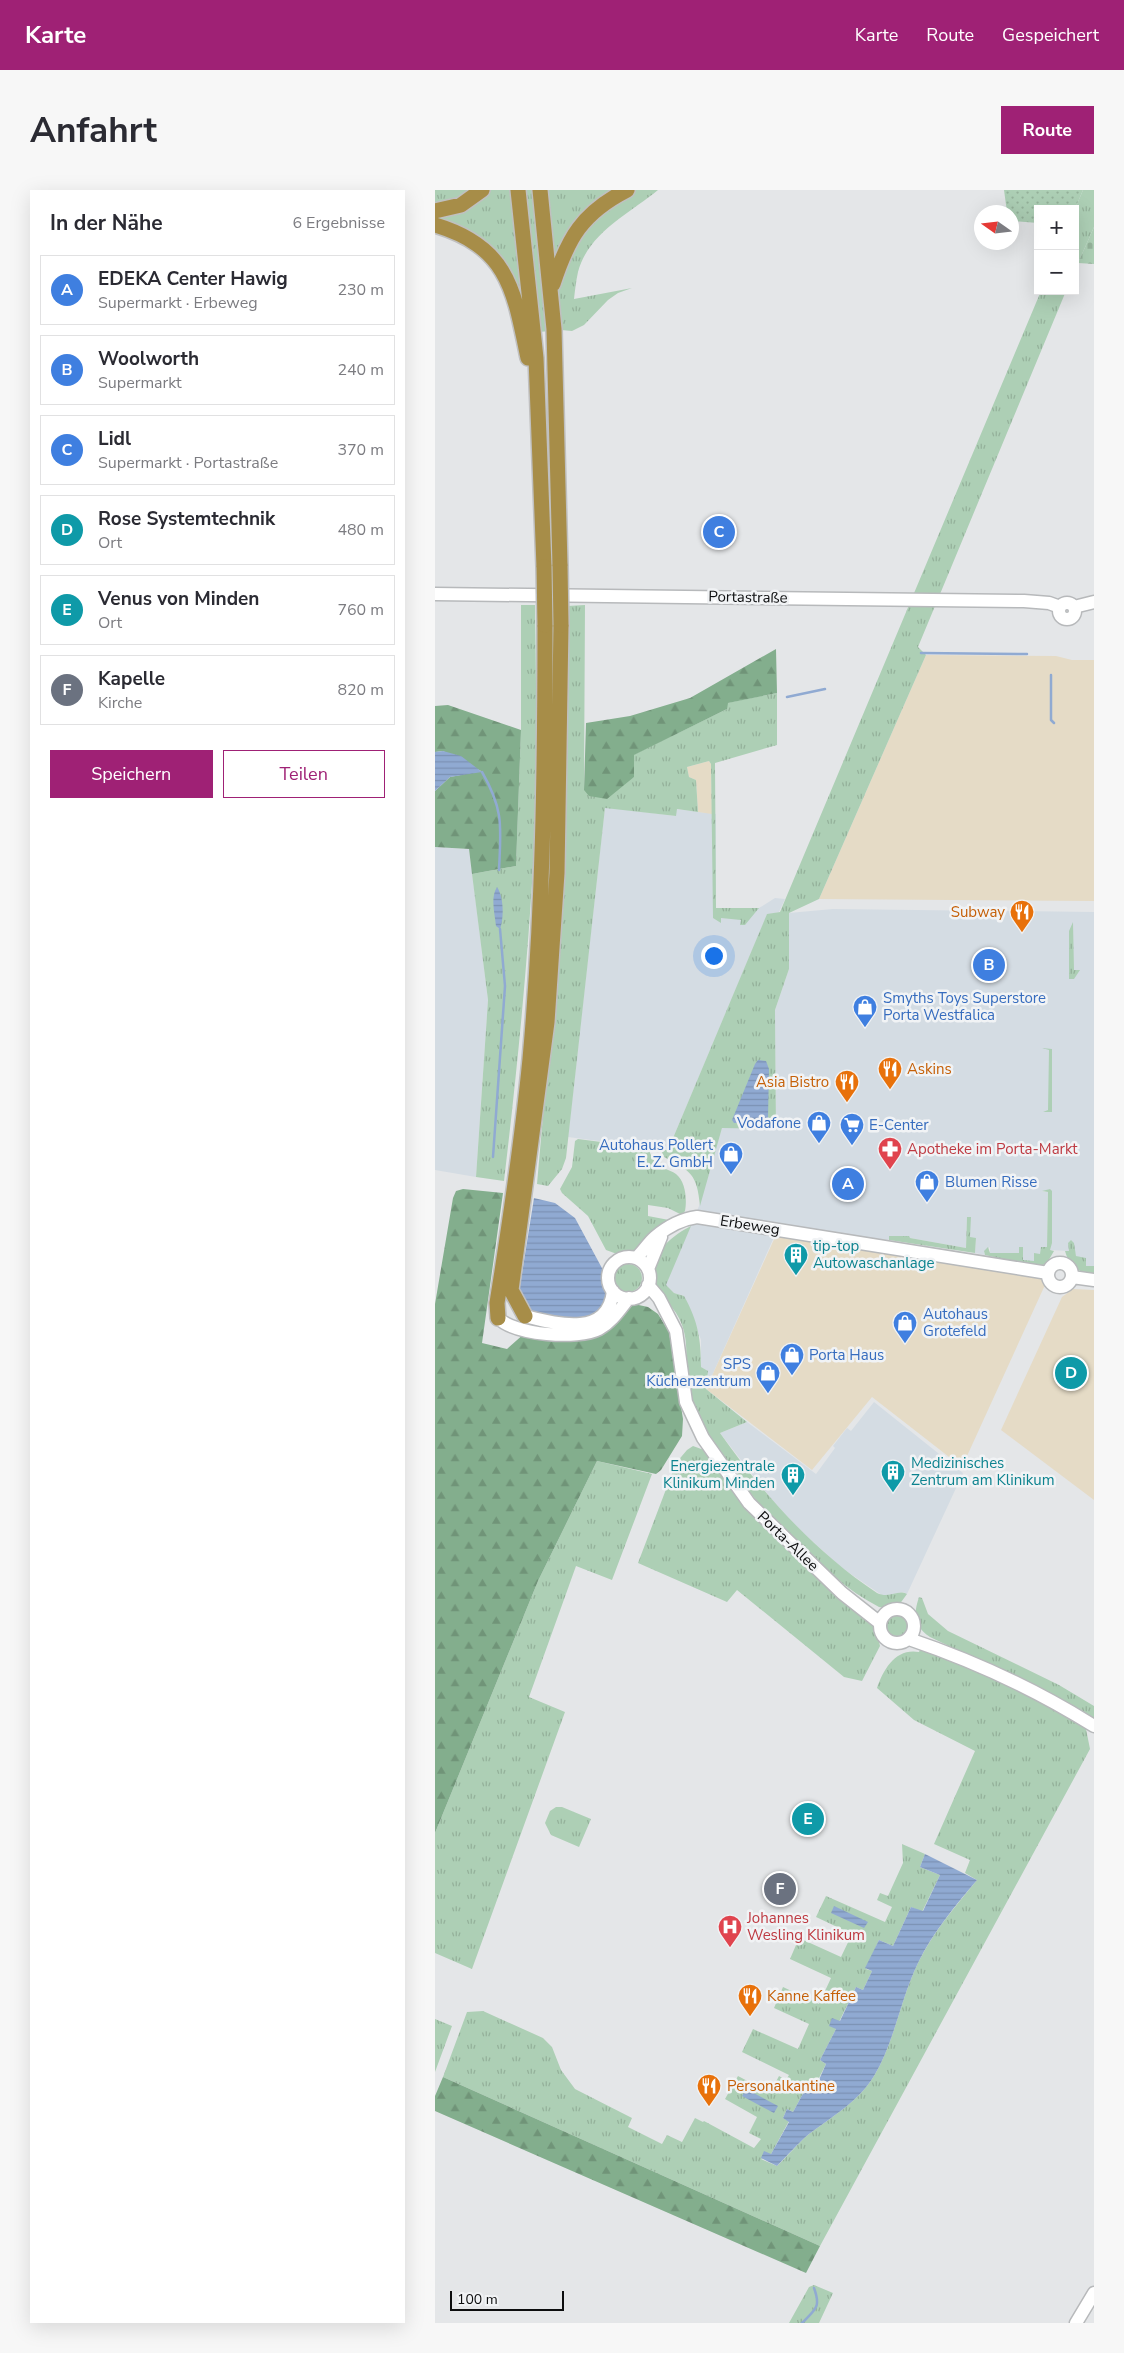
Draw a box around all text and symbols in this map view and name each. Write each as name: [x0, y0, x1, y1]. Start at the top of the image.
text: Karte: [25, 19, 86, 51]
text: Karte: [855, 23, 898, 47]
text: Route: [926, 23, 974, 47]
text: Gespeichert: [1002, 23, 1099, 47]
button: Route: [1001, 106, 1094, 154]
text: Anfahrt: [30, 107, 157, 154]
north arrow: [974, 205, 1019, 250]
map controls: [1034, 205, 1079, 295]
button: +: [1034, 205, 1079, 250]
text: In der Nähe: [50, 209, 163, 237]
text: 6 Ergebnisse: [292, 212, 385, 234]
button: −: [1034, 250, 1079, 295]
text: EDEKA Center Hawig: [98, 266, 288, 292]
text: A: [61, 279, 73, 301]
text: 230 m: [337, 279, 384, 301]
text: Supermarkt · Erbeweg: [98, 292, 258, 314]
text: Woolworth: [98, 346, 199, 372]
text: B: [61, 359, 73, 381]
text: 240 m: [337, 359, 384, 381]
text: Supermarkt: [98, 372, 182, 394]
text: Lidl: [98, 426, 131, 452]
text: C: [62, 439, 72, 461]
text: 370 m: [337, 439, 384, 461]
text: Supermarkt · Portastraße: [98, 452, 278, 474]
text: Rose Systemtechnik: [98, 506, 275, 532]
pin: C: [703, 513, 735, 551]
text: D: [61, 519, 73, 541]
text: 480 m: [337, 519, 384, 541]
text: Ort: [98, 532, 122, 554]
text: Venus von Minden: [98, 586, 259, 612]
street label: Portastraße: [708, 586, 788, 608]
text: E: [62, 599, 72, 621]
text: 760 m: [337, 599, 384, 621]
text: Ort: [98, 612, 122, 634]
text: Kapelle: [98, 666, 165, 692]
text: F: [63, 679, 72, 701]
text: 820 m: [337, 679, 384, 701]
text: Kirche: [98, 692, 142, 714]
button: Speichern: [50, 750, 213, 798]
button: Teilen: [223, 750, 385, 798]
restaurant icon: Subway: [1009, 899, 1035, 933]
place label: Subway: [951, 902, 1005, 922]
your location: [701, 943, 727, 969]
pin: B: [973, 946, 1005, 984]
place label: Smyths Toys Superstore Porta Westfalica: [883, 988, 1046, 1025]
shop icon: Smyths Toys Superstore Porta Westfalica: [852, 994, 878, 1028]
restaurant icon: Askins: [877, 1056, 903, 1090]
place label: Askins: [907, 1059, 952, 1079]
restaurant icon: Asia Bistro: [834, 1069, 860, 1103]
place label: Asia Bistro: [756, 1072, 829, 1092]
shop icon: Vodafone: [806, 1110, 832, 1144]
supermarket icon: E-Center: [839, 1112, 865, 1146]
place label: Vodafone: [736, 1113, 801, 1133]
place label: E-Center: [869, 1115, 929, 1135]
place label: Autohaus Pollert E. Z. GmbH: [599, 1135, 714, 1172]
pharmacy icon: Apotheke im Porta-Markt: [877, 1136, 903, 1170]
place label: Apotheke im Porta-Markt: [907, 1139, 1078, 1159]
shop icon: Autohaus Pollert E. Z. GmbH: [718, 1141, 744, 1175]
pin: A: [832, 1165, 864, 1203]
shop icon: Blumen Risse: [914, 1169, 940, 1203]
place label: Blumen Risse: [945, 1172, 1037, 1192]
street label: Erbeweg: [719, 1210, 781, 1240]
place label: tip-top Autowaschanlage: [813, 1236, 935, 1273]
building icon: tip-top Autowaschanlage: [783, 1242, 809, 1276]
place label: Autohaus Grotefeld: [923, 1304, 988, 1341]
shop icon: Autohaus Grotefeld: [892, 1310, 918, 1344]
shop icon: Porta Haus: [779, 1342, 805, 1376]
place label: Porta Haus: [809, 1345, 884, 1365]
place label: SPS Küchenzentrum: [646, 1354, 751, 1391]
pin: D: [1055, 1354, 1087, 1392]
shop icon: SPS Küchenzentrum: [755, 1360, 781, 1394]
place label: Medizinisches Zentrum am Klinikum: [911, 1453, 1055, 1490]
place label: Energiezentrale Klinikum Minden: [663, 1456, 775, 1493]
building icon: Medizinisches Zentrum am Klinikum: [880, 1459, 906, 1493]
building icon: Energiezentrale Klinikum Minden: [780, 1462, 806, 1496]
street label: Porta-Allee: [753, 1507, 823, 1575]
pin: E: [792, 1800, 824, 1838]
pin: F: [764, 1870, 796, 1908]
place label: Johannes Wesling Klinikum: [746, 1908, 865, 1945]
hospital icon: Johannes Wesling Klinikum: [717, 1914, 743, 1948]
restaurant icon: Kanne Kaffee: [737, 1983, 763, 2017]
place label: Kanne Kaffee: [767, 1986, 856, 2006]
restaurant icon: Personalkantine: [696, 2073, 722, 2107]
place label: Personalkantine: [727, 2076, 835, 2096]
scale bar: [450, 2288, 564, 2311]
text: 100 m: [457, 2290, 498, 2309]

